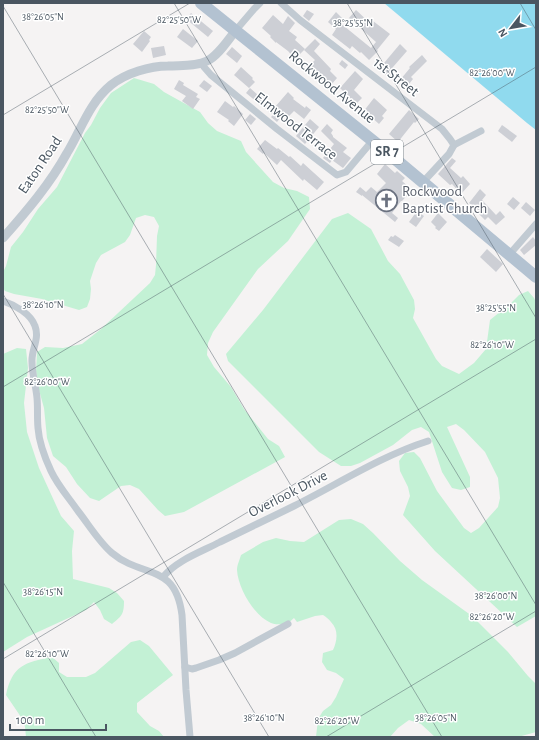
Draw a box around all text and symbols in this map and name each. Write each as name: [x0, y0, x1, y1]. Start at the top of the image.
north arrow: [491, 8, 531, 48]
text: 38°26'05"N: [22, 12, 64, 22]
text: 82°25'50"W: [157, 15, 201, 25]
text: 38°25'55"N: [333, 18, 373, 28]
text: N: [496, 27, 510, 39]
street label: Rockwood Avenue: [286, 48, 378, 126]
street label: 1st Street: [370, 55, 422, 99]
text: 82°26'00"W: [469, 68, 515, 78]
street label: Elmwood Terrace: [252, 89, 340, 163]
text: 82°25'50"W: [25, 105, 69, 115]
street label: Eaton Road: [15, 133, 65, 196]
road number: SR 7: [371, 140, 403, 164]
place label: Rockwood Baptist Church: [402, 184, 487, 216]
church icon: Rockwood Baptist Church: [373, 187, 399, 213]
text: 38°26'10"N: [22, 300, 64, 310]
text: 38°25'55"N: [476, 303, 516, 313]
text: 82°26'10"W: [470, 340, 514, 350]
text: 82°26'00"W: [24, 377, 70, 387]
street label: Overlook Drive: [246, 468, 330, 520]
text: 38°26'15"N: [23, 587, 63, 597]
text: 38°26'00"N: [475, 591, 517, 601]
text: 82°26'20"W: [470, 612, 514, 622]
text: 82°26'10"W: [25, 649, 69, 659]
scale bar: [10, 706, 106, 732]
text: 38°26'10"N: [243, 713, 285, 723]
text: 38°26'05"N: [415, 713, 457, 723]
text: 100 m: [16, 714, 44, 726]
text: 82°26'20"W: [315, 716, 359, 726]

